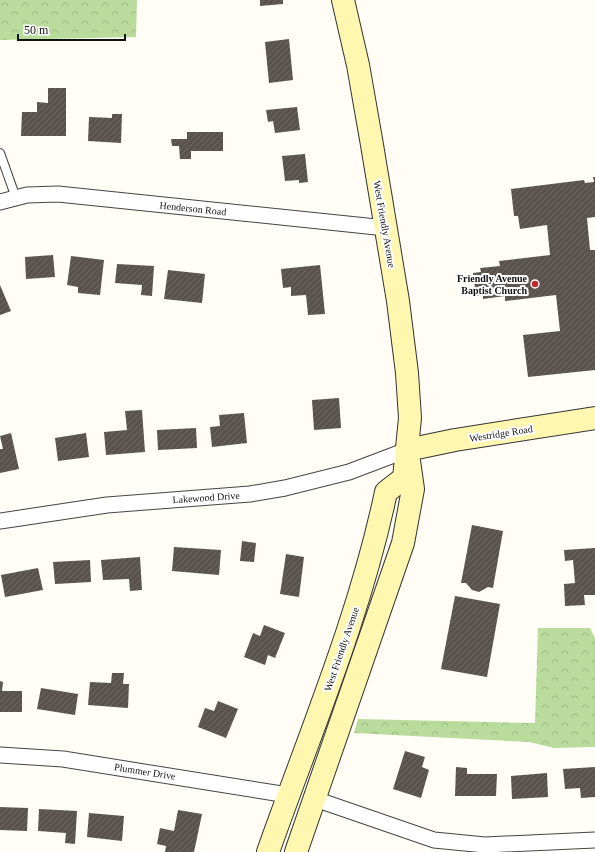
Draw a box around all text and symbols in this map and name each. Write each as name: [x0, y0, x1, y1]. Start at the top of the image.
scale bar: [18, 16, 125, 42]
text: 50 m: [24, 23, 49, 37]
street label: West Friendly Avenue: [371, 180, 398, 269]
street label: Henderson Road: [159, 200, 227, 217]
place label: Friendly Avenue Baptist Church: [457, 273, 528, 296]
marker: Friendly Avenue Baptist Church: [530, 279, 540, 289]
street label: Westridge Road: [469, 423, 533, 444]
street label: Lakewood Drive: [172, 490, 241, 505]
street label: West Friendly Avenue: [322, 605, 361, 693]
street label: Plummer Drive: [113, 761, 177, 782]

